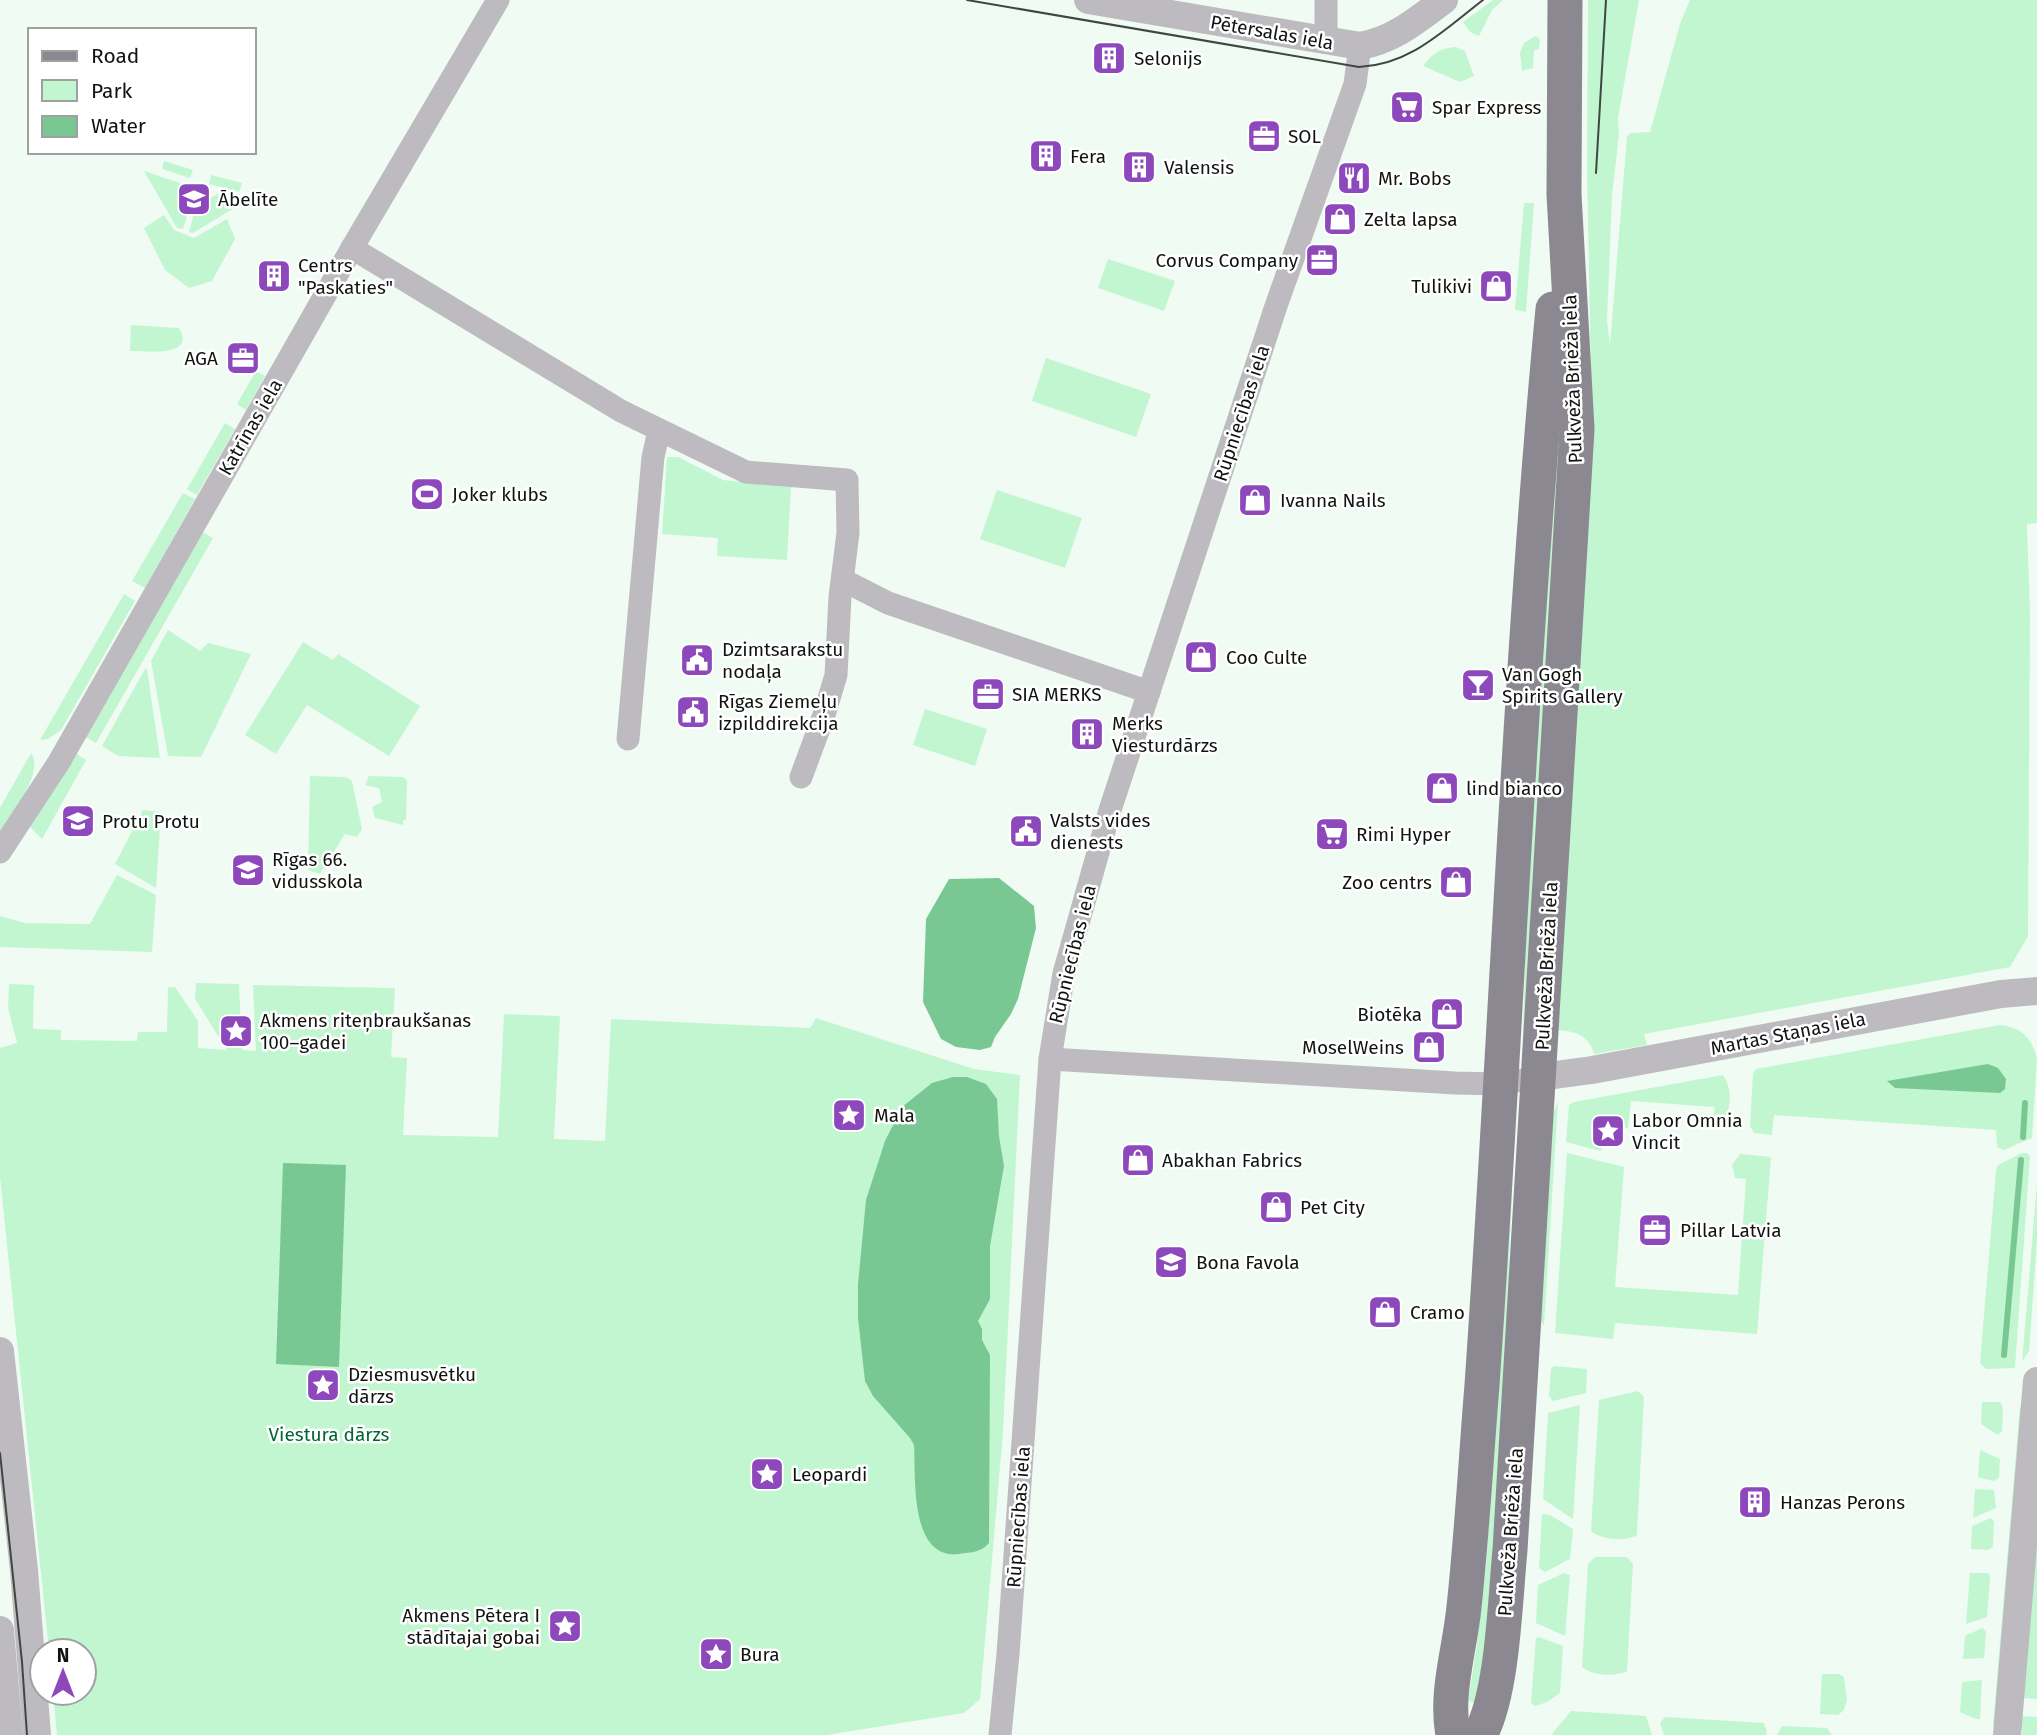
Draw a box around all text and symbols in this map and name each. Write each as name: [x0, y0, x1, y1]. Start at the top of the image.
street label: Pētersalas iela: [1209, 10, 1335, 55]
legend: [28, 28, 256, 154]
building icon: Selonijs: [1090, 39, 1128, 77]
text: Road: [91, 43, 139, 69]
place label: Selonijs: [1134, 47, 1202, 70]
text: Park: [91, 78, 133, 104]
supermarket icon: Spar Express: [1388, 88, 1426, 126]
place label: Spar Express: [1432, 96, 1542, 119]
text: Water: [91, 113, 146, 139]
office icon: SOL: [1245, 117, 1283, 155]
place label: SOL: [1288, 125, 1322, 148]
building icon: Fera: [1027, 137, 1065, 175]
place label: Fera: [1070, 145, 1106, 168]
building icon: Valensis: [1120, 148, 1158, 186]
place label: Valensis: [1164, 156, 1234, 179]
restaurant icon: Mr. Bobs: [1335, 159, 1373, 197]
place label: Mr. Bobs: [1378, 167, 1451, 190]
school or university icon: Ābelīte: [175, 180, 213, 218]
place label: Ābelīte: [218, 188, 278, 211]
shop icon: Zelta lapsa: [1321, 200, 1359, 238]
place label: Zelta lapsa: [1364, 208, 1458, 231]
office icon: Corvus Company: [1303, 241, 1341, 279]
place label: Corvus Company: [1156, 249, 1299, 272]
place label: Centrs "Paskaties": [298, 254, 393, 299]
building icon: Centrs "Paskaties": [255, 257, 293, 295]
shop icon: Tulikivi: [1477, 267, 1515, 305]
place label: Tulikivi: [1411, 275, 1472, 298]
street label: Pulkveža Brieža iela: [1558, 294, 1587, 464]
office icon: AGA: [224, 339, 262, 377]
street label: Rūpniecības iela: [1209, 342, 1274, 484]
place label: AGA: [184, 347, 218, 370]
street label: Katrīnas iela: [214, 375, 287, 480]
sports icon: Joker klubs: [408, 475, 446, 513]
shop icon: Ivanna Nails: [1236, 481, 1274, 519]
place label: Joker klubs: [452, 483, 548, 506]
place label: Ivanna Nails: [1280, 489, 1386, 512]
place label: Dzimtsarakstu nodaļa: [722, 638, 843, 684]
shop icon: Coo Culte: [1182, 638, 1220, 676]
public building icon: Dzimtsarakstu nodaļa: [678, 641, 716, 679]
place label: Coo Culte: [1226, 646, 1307, 669]
place label: Van Gogh Spirits Gallery: [1502, 663, 1623, 708]
bar icon: Van Gogh Spirits Gallery: [1459, 666, 1497, 704]
office icon: SIA MERKS: [969, 675, 1007, 713]
place label: SIA MERKS: [1012, 683, 1102, 706]
place label: Rīgas Ziemeļu izpilddirekcija: [718, 690, 839, 735]
public building icon: Rīgas Ziemeļu izpilddirekcija: [674, 693, 712, 731]
place label: Merks Viesturdārzs: [1112, 712, 1218, 757]
building icon: Merks Viesturdārzs: [1068, 715, 1106, 753]
shop icon: lind bianco: [1423, 769, 1461, 807]
place label: lind bianco: [1466, 777, 1562, 800]
school or university icon: Protu Protu: [59, 802, 97, 840]
place label: Valsts vides dienests: [1050, 809, 1151, 854]
place label: Protu Protu: [102, 810, 200, 833]
public building icon: Valsts vides dienests: [1007, 812, 1045, 850]
supermarket icon: Rimi Hyper: [1313, 815, 1351, 853]
place label: Rimi Hyper: [1356, 823, 1451, 846]
place label: Rīgas 66. vidusskola: [272, 848, 363, 893]
school or university icon: Rīgas 66. vidusskola: [229, 851, 267, 889]
shop icon: Zoo centrs: [1437, 863, 1475, 901]
place label: Zoo centrs: [1342, 871, 1432, 894]
street label: Pulkveža Brieža iela: [1531, 881, 1562, 1051]
street label: Rūpniecības iela: [1044, 882, 1101, 1026]
shop icon: Biotēka: [1428, 995, 1466, 1033]
place label: Biotēka: [1357, 1003, 1422, 1026]
street label: Martas Staņas iela: [1709, 1007, 1868, 1061]
place label: Akmens riteņbraukšanas 100–gadei: [260, 1009, 471, 1054]
place icon: Akmens riteņbraukšanas 100–gadei: [217, 1012, 255, 1050]
shop icon: MoselWeins: [1410, 1028, 1448, 1066]
place label: MoselWeins: [1302, 1036, 1404, 1059]
place icon: Mala: [830, 1096, 868, 1134]
place label: Mala: [874, 1104, 915, 1127]
place label: Labor Omnia Vincit: [1632, 1109, 1743, 1154]
place icon: Labor Omnia Vincit: [1589, 1112, 1627, 1150]
shop icon: Abakhan Fabrics: [1119, 1141, 1157, 1179]
place label: Abakhan Fabrics: [1162, 1149, 1302, 1172]
shop icon: Pet City: [1257, 1188, 1295, 1226]
place label: Pet City: [1300, 1196, 1365, 1219]
office icon: Pillar Latvia: [1636, 1211, 1674, 1249]
place label: Pillar Latvia: [1680, 1219, 1782, 1242]
school or university icon: Bona Favola: [1152, 1243, 1190, 1281]
place label: Bona Favola: [1196, 1251, 1300, 1274]
shop icon: Cramo: [1366, 1293, 1404, 1331]
place label: Cramo: [1410, 1301, 1465, 1324]
place label: Dziesmusvētku dārzs: [348, 1363, 476, 1408]
place icon: Dziesmusvētku dārzs: [304, 1366, 342, 1404]
park label: Viestura dārzs: [269, 1423, 390, 1446]
street label: Rūpniecības iela: [1002, 1445, 1035, 1589]
street label: Pulkveža Brieža iela: [1493, 1447, 1528, 1617]
place icon: Leopardi: [748, 1455, 786, 1493]
place label: Leopardi: [792, 1463, 867, 1486]
building icon: Hanzas Perons: [1736, 1483, 1774, 1521]
place label: Hanzas Perons: [1780, 1491, 1905, 1514]
place label: Akmens Pētera I stādītajai gobai: [402, 1604, 540, 1649]
place icon: Akmens Pētera I stādītajai gobai: [546, 1607, 584, 1645]
place icon: Bura: [697, 1635, 735, 1673]
north arrow: [28, 1637, 98, 1707]
place label: Bura: [740, 1643, 780, 1666]
text: N: [57, 1644, 69, 1667]

